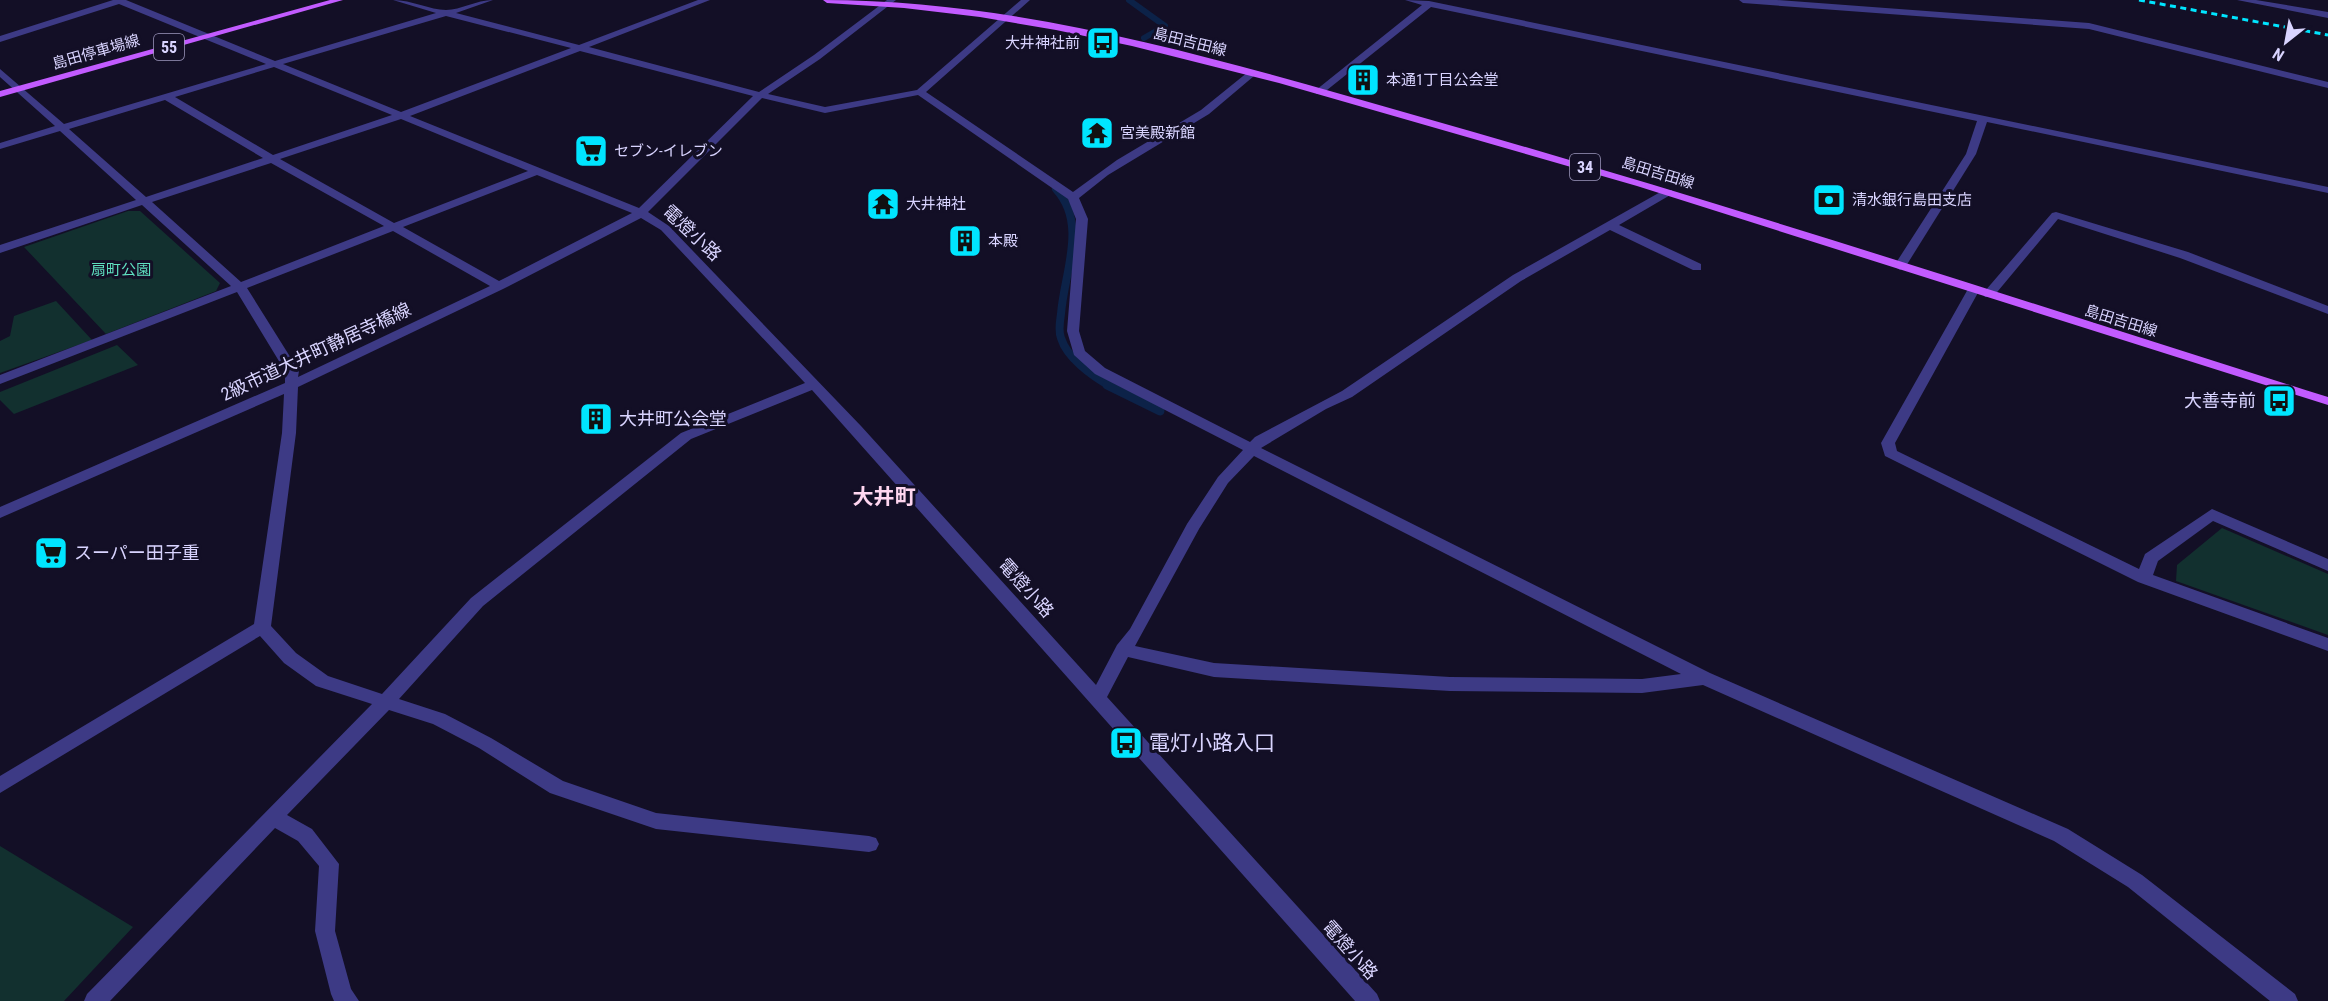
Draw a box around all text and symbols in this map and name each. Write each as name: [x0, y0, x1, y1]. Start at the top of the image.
north arrow: [2256, 12, 2316, 72]
street label: 島田吉田線: [1151, 24, 1229, 60]
bus stop icon: 大井神社前: [1085, 25, 1121, 61]
street label: 島田停車場線: [50, 31, 142, 73]
road number: 55: [154, 34, 184, 60]
place label: 大井神社前: [1005, 34, 1080, 52]
text: N: [2269, 44, 2288, 65]
building icon: 本通1丁目公会堂: [1345, 62, 1381, 98]
place label: 本通1丁目公会堂: [1386, 71, 1498, 89]
temple icon: 宮美殿新館: [1079, 115, 1115, 151]
place label: 宮美殿新館: [1120, 124, 1195, 142]
supermarket icon: セブン-イレブン: [573, 133, 609, 169]
place label: セブン-イレブン: [614, 142, 723, 160]
street label: 島田吉田線: [1619, 153, 1697, 193]
road number: 34: [1570, 154, 1600, 180]
bank icon: 清水銀行島田支店: [1811, 182, 1847, 218]
temple icon: 大井神社: [865, 186, 901, 222]
place label: 清水銀行島田支店: [1852, 191, 1972, 209]
place label: 大井神社: [906, 195, 966, 213]
street label: 電燈小路: [659, 200, 726, 265]
building icon: 本殿: [947, 223, 983, 259]
place label: 本殿: [988, 232, 1018, 250]
park label: 扇町公園: [91, 261, 151, 279]
street label: 2級市道大井町静居寺橋線: [218, 298, 414, 405]
street label: 島田吉田線: [2082, 301, 2160, 341]
bus stop icon: 大善寺前: [2261, 383, 2297, 419]
place label: 大善寺前: [2184, 390, 2256, 411]
building icon: 大井町公会堂: [578, 401, 614, 437]
place label: 大井町公会堂: [619, 408, 727, 429]
district label: 大井町: [853, 485, 916, 509]
supermarket icon: スーパー田子重: [33, 535, 69, 571]
place label: スーパー田子重: [74, 542, 200, 563]
street label: 電燈小路: [994, 554, 1058, 621]
bus stop icon: 電灯小路入口: [1108, 725, 1144, 761]
place label: 電灯小路入口: [1149, 731, 1275, 755]
street label: 電燈小路: [1318, 916, 1382, 983]

